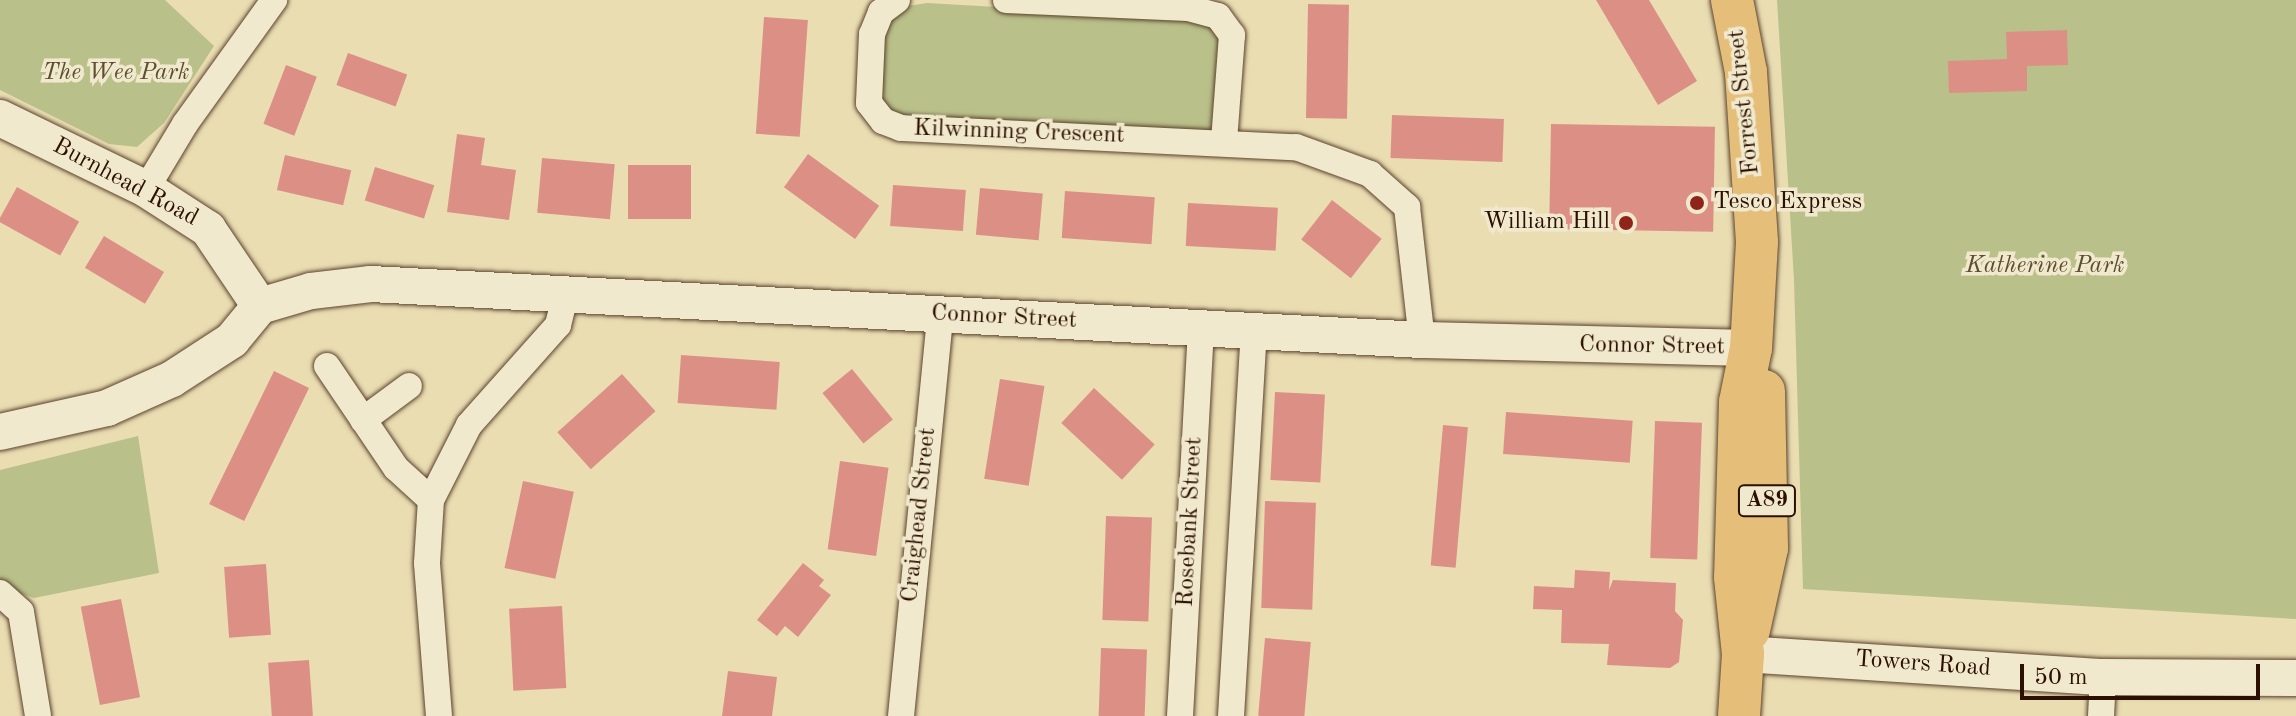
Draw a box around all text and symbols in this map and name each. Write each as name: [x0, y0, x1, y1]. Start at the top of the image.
street label: Forrest Street: [1723, 28, 1767, 176]
park label: The Wee Park: [42, 60, 190, 88]
street label: Kilwinning Crescent: [913, 115, 1125, 151]
street label: Burnhead Road: [47, 133, 203, 233]
place label: Tesco Express: [1713, 189, 1862, 217]
marker: Tesco Express: [1688, 194, 1706, 212]
place label: William Hill: [1484, 209, 1610, 237]
marker: William Hill: [1617, 214, 1635, 232]
park label: Katherine Park: [1965, 253, 2125, 281]
street label: Connor Street: [930, 300, 1078, 336]
street label: Connor Street: [1579, 331, 1725, 363]
street label: Craighead Street: [896, 426, 944, 604]
street label: Rosebank Street: [1172, 436, 1210, 608]
road number: A89: [1737, 483, 1797, 519]
street label: Towers Road: [1854, 646, 1992, 684]
scale bar: [2024, 648, 2264, 698]
text: 50 m: [2034, 666, 2088, 690]

